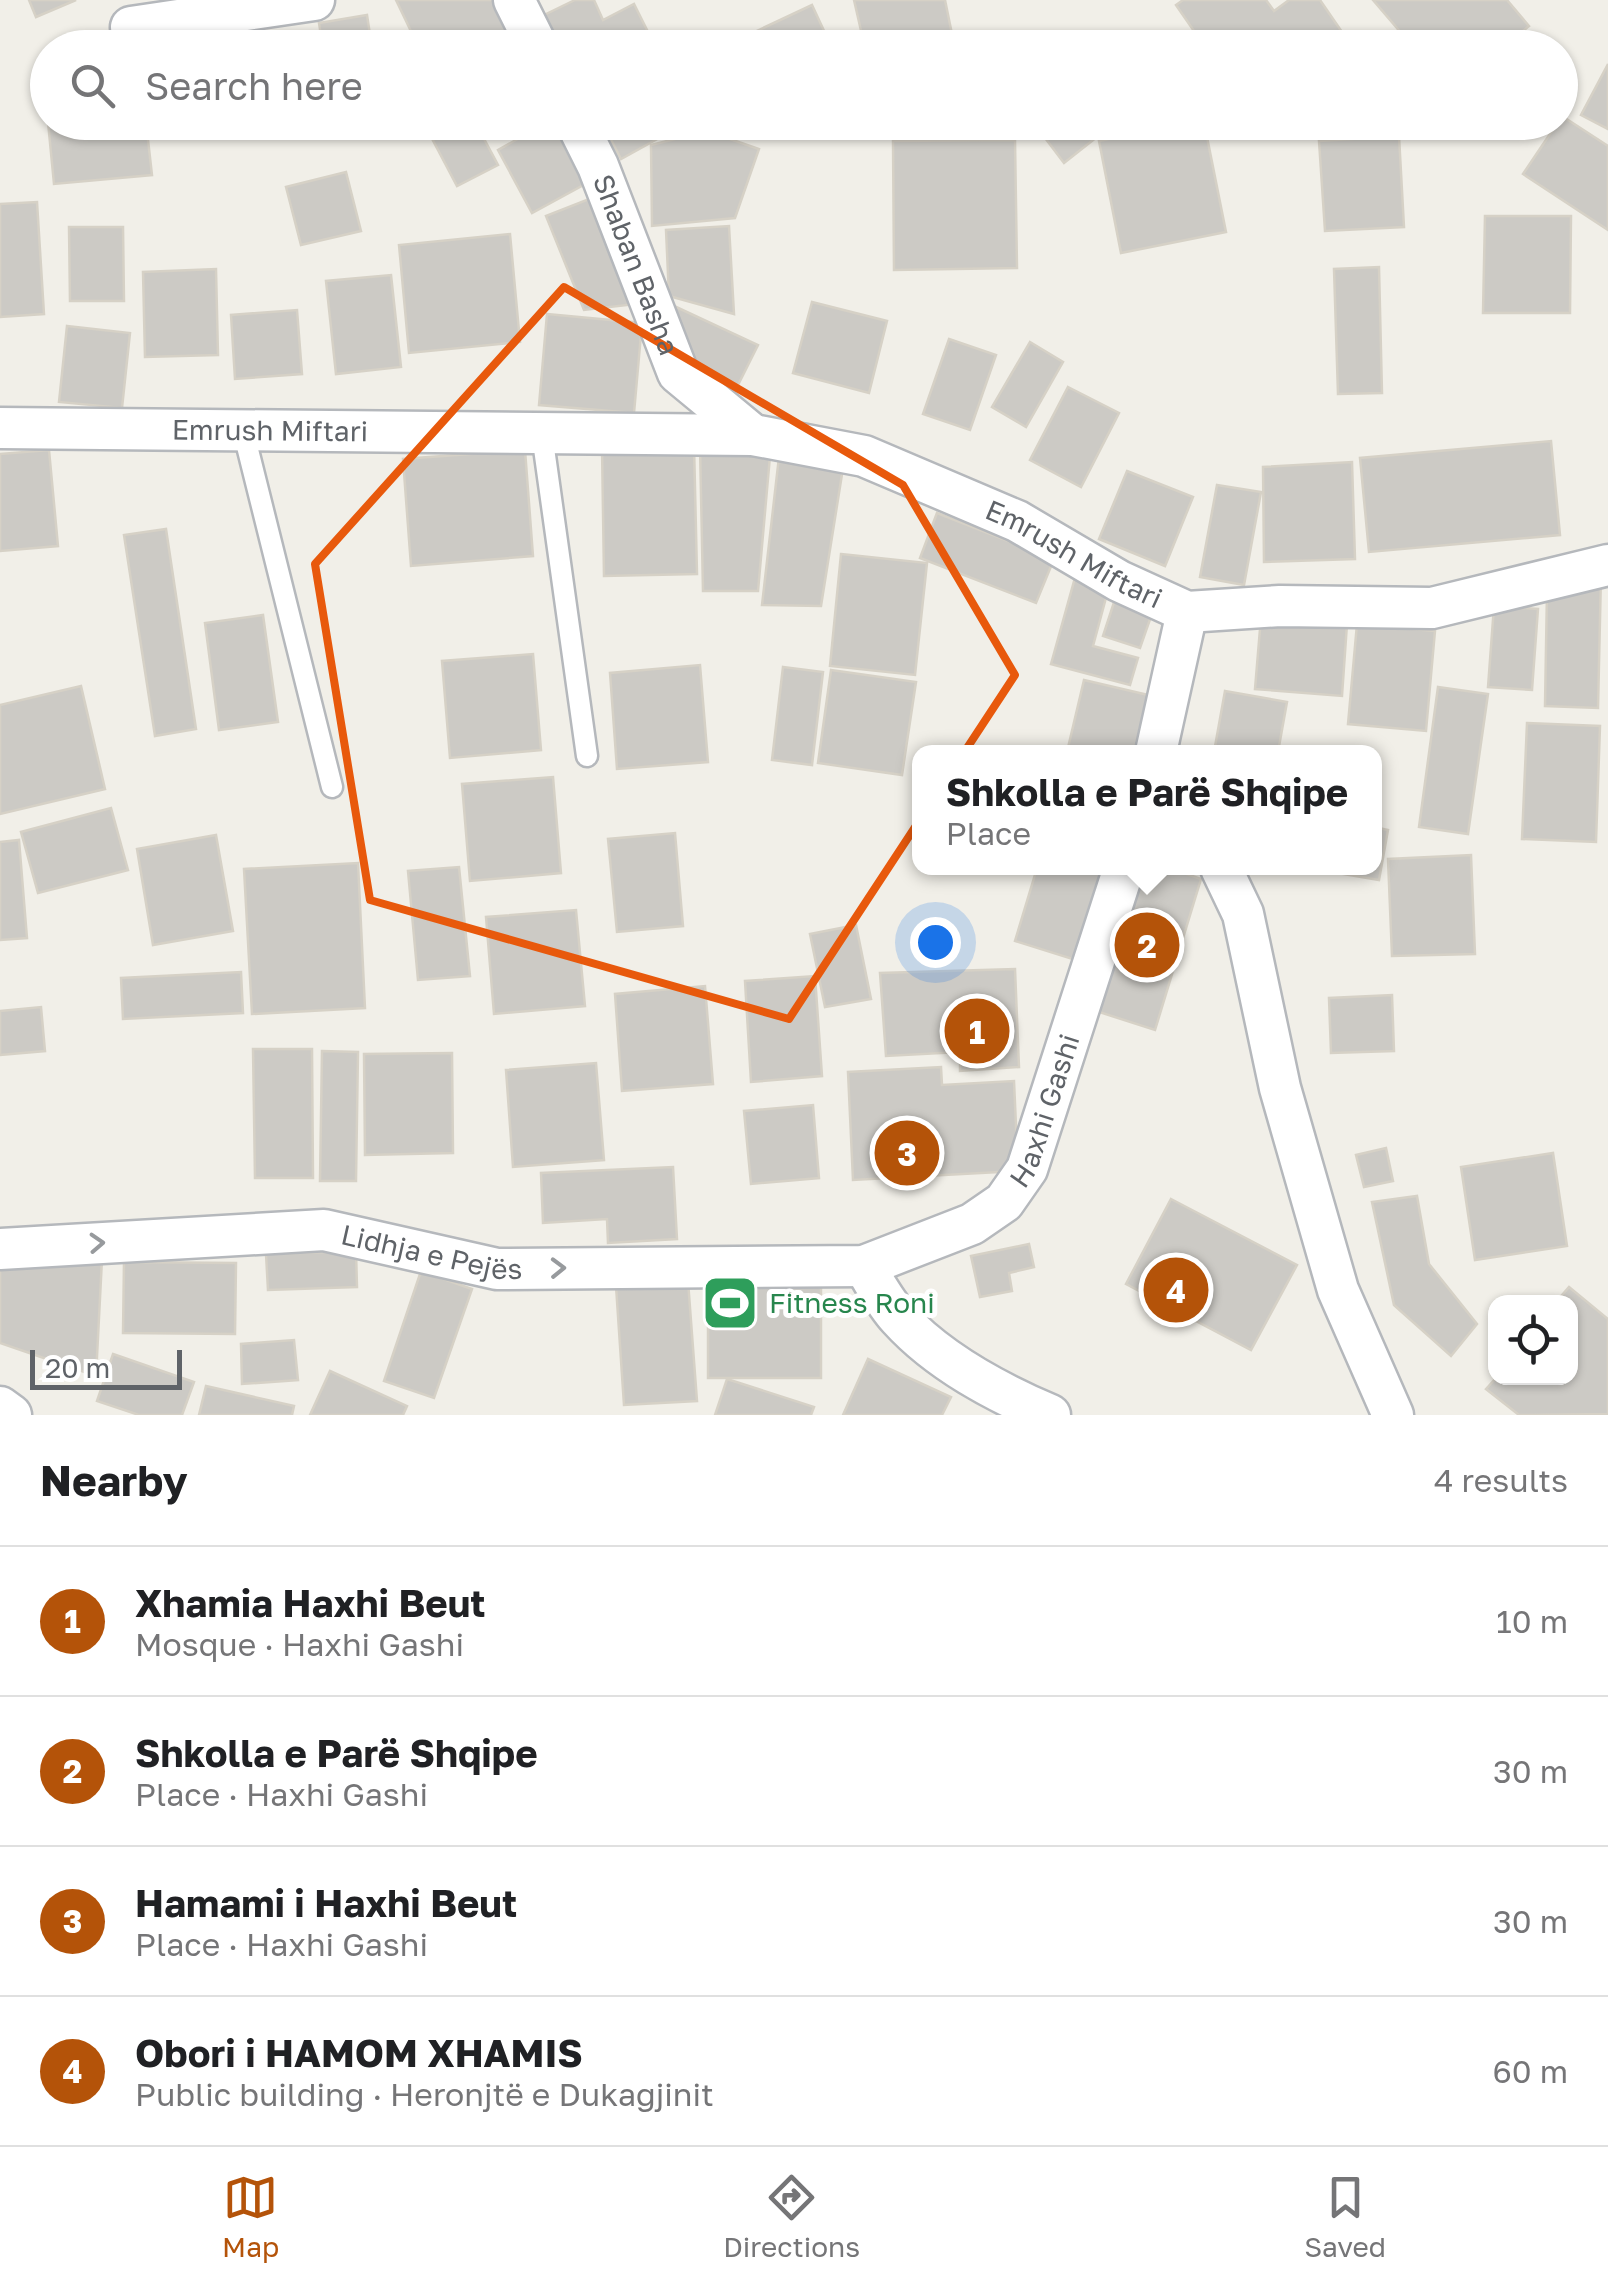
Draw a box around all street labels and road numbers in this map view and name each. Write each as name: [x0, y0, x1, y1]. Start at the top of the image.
street label: Shaban Basha: [587, 170, 686, 359]
street label: Emrush Miftari: [172, 413, 368, 447]
street label: Emrush Miftari: [981, 493, 1168, 614]
street label: Haxhi Gashi: [1002, 1030, 1085, 1193]
street label: Lidhja e Pejës: [338, 1217, 522, 1285]

